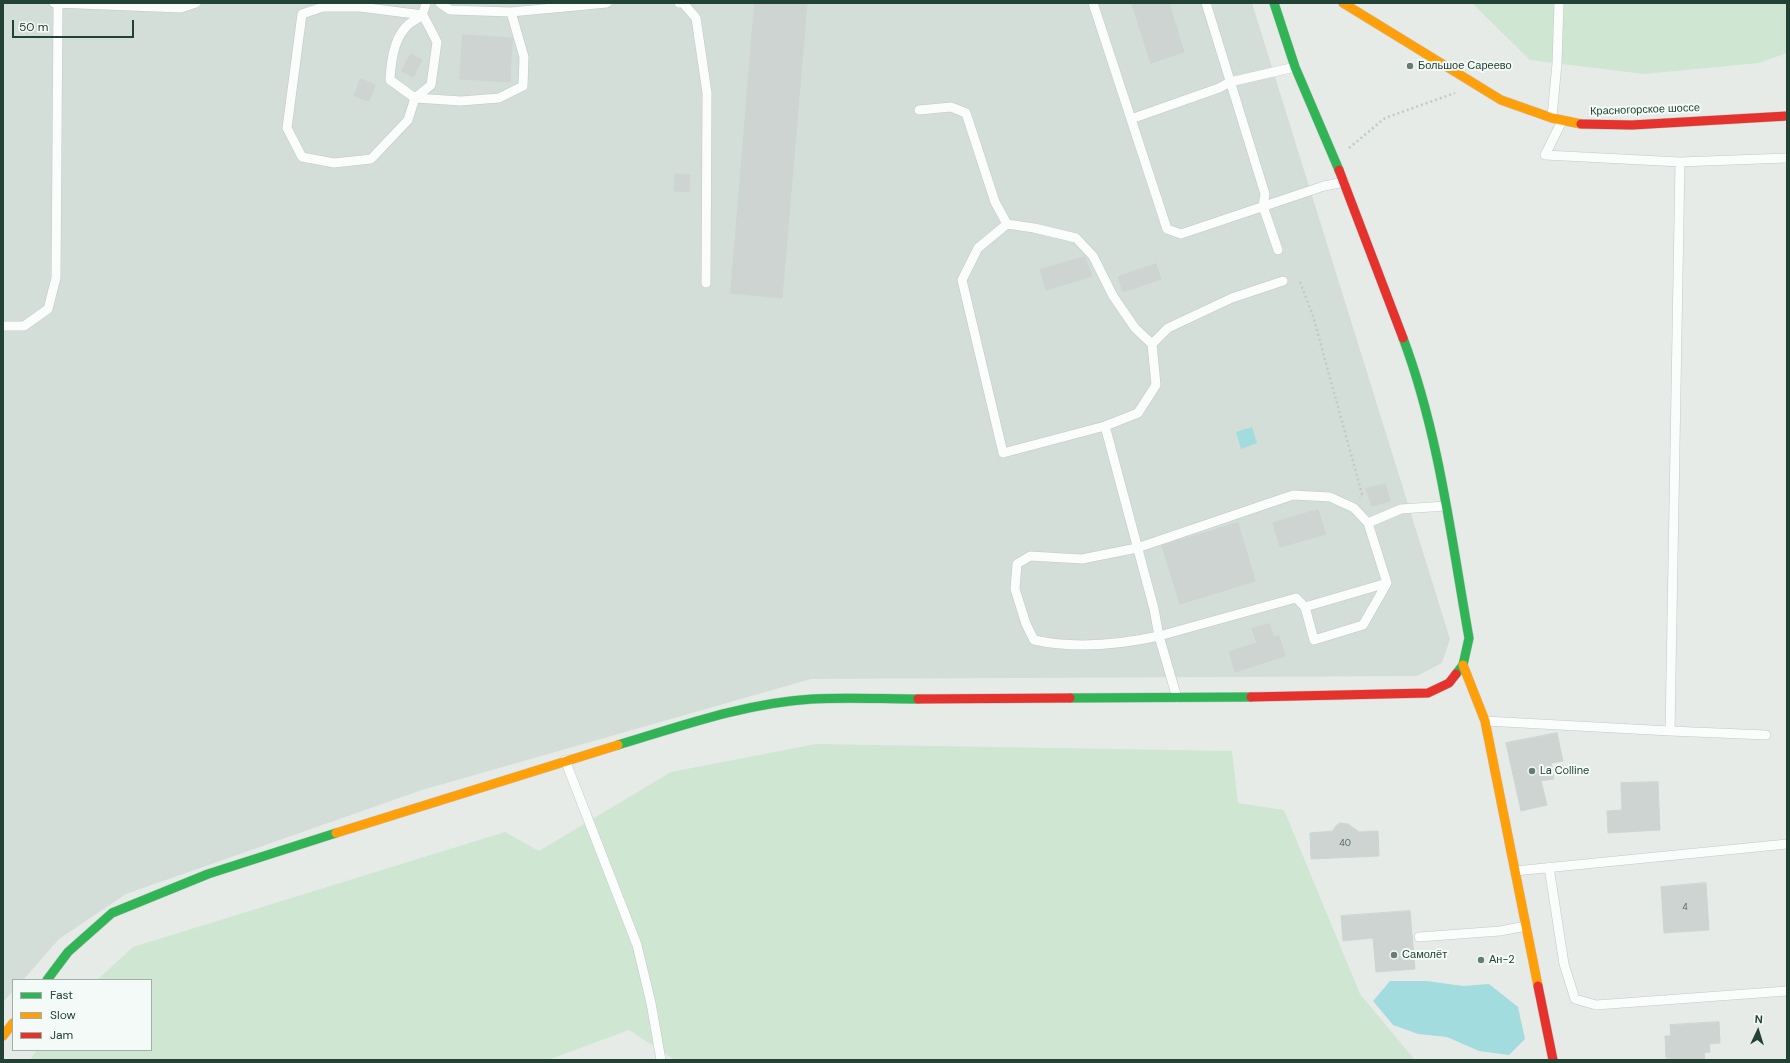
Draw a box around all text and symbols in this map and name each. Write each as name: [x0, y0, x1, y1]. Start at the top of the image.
scale bar: [14, 12, 136, 38]
text: 50 m: [19, 19, 48, 35]
place label: Большое Сареево: [1418, 59, 1512, 73]
marker: Большое Сареево: [1405, 61, 1415, 71]
street label: Красногорское шоссе: [1590, 101, 1700, 119]
place label: La Colline: [1540, 764, 1589, 778]
marker: La Colline: [1527, 766, 1537, 776]
house number: 40: [1339, 839, 1351, 849]
house number: 4: [1682, 903, 1688, 913]
place label: Самолёт: [1402, 948, 1447, 962]
marker: Самолёт: [1389, 950, 1399, 960]
place label: Ан-2: [1489, 953, 1515, 967]
marker: Ан-2: [1476, 955, 1486, 965]
legend: [12, 979, 152, 1051]
text: Fast: [50, 987, 73, 1003]
text: Slow: [50, 1007, 76, 1023]
north arrow: [1738, 1011, 1778, 1051]
text: N: [1754, 1012, 1763, 1026]
text: Jam: [50, 1027, 73, 1043]

